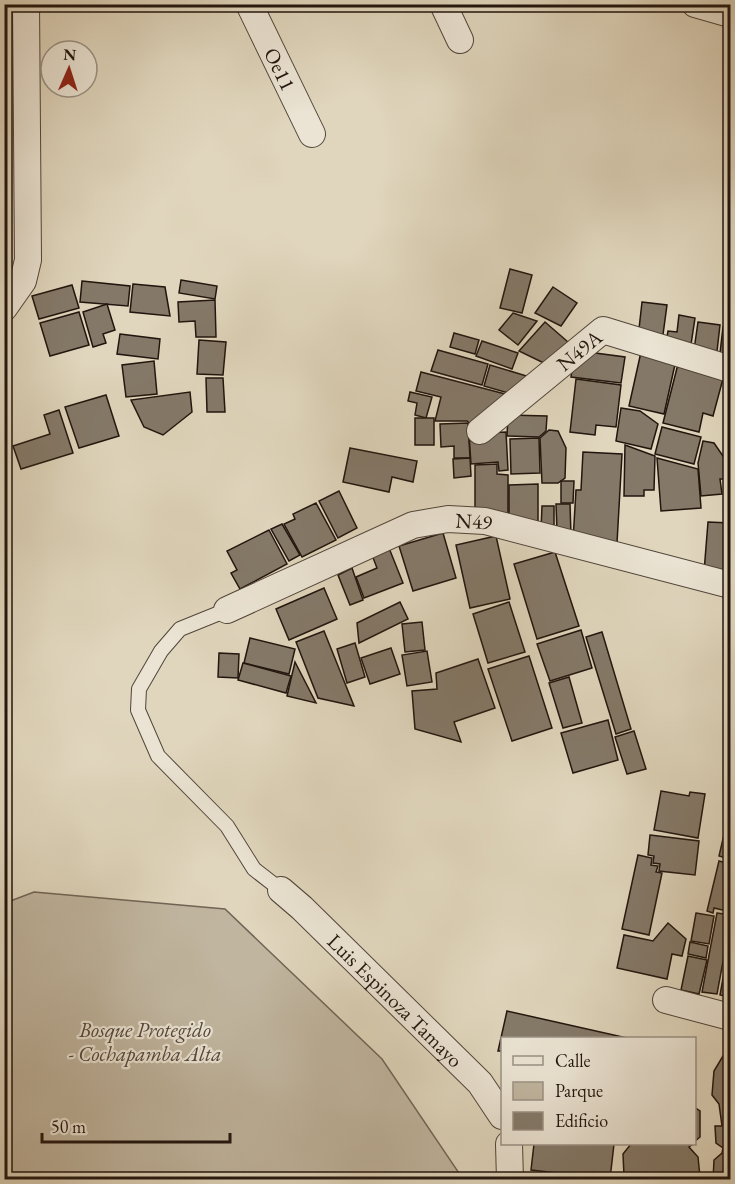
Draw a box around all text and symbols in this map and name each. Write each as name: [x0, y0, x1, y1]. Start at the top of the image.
north arrow: [39, 39, 99, 99]
street label: Oe11: [259, 43, 302, 95]
text: N: [63, 44, 77, 65]
street label: N49A: [551, 323, 608, 377]
street label: N49: [455, 506, 496, 536]
street label: Luis Espinoza Tamayo: [322, 927, 469, 1073]
park label: Bosque Protegido - Cochapamba Alta: [68, 1016, 222, 1067]
legend: [501, 1037, 696, 1145]
text: Calle: [555, 1049, 591, 1072]
text: Parque: [555, 1079, 603, 1102]
scale bar: [42, 1106, 230, 1144]
text: Edificio: [555, 1109, 608, 1132]
text: 50 m: [51, 1115, 86, 1138]

